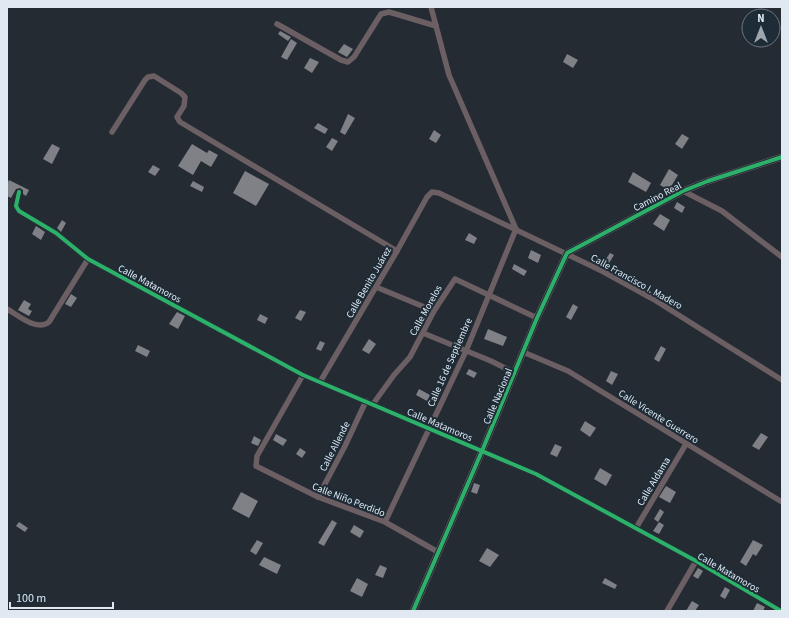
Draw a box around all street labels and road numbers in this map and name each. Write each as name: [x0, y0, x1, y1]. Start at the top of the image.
street label: Camino Real: [631, 179, 684, 215]
street label: Calle Benito Juárez: [343, 244, 395, 321]
street label: Calle Francisco I. Madero: [588, 251, 685, 313]
street label: Calle Matamoros: [115, 261, 184, 306]
street label: Calle Morelos: [406, 283, 446, 338]
street label: Calle 16 de Septiembre: [424, 316, 476, 409]
street label: Calle Nacional: [480, 366, 516, 427]
street label: Calle Vicente Guerrero: [616, 386, 701, 447]
street label: Calle Matamoros: [405, 405, 474, 445]
street label: Calle Allende: [316, 419, 353, 474]
street label: Calle Aldama: [634, 454, 674, 509]
street label: Calle Niño Perdido: [310, 480, 387, 520]
street label: Calle Matamoros: [695, 549, 762, 596]

